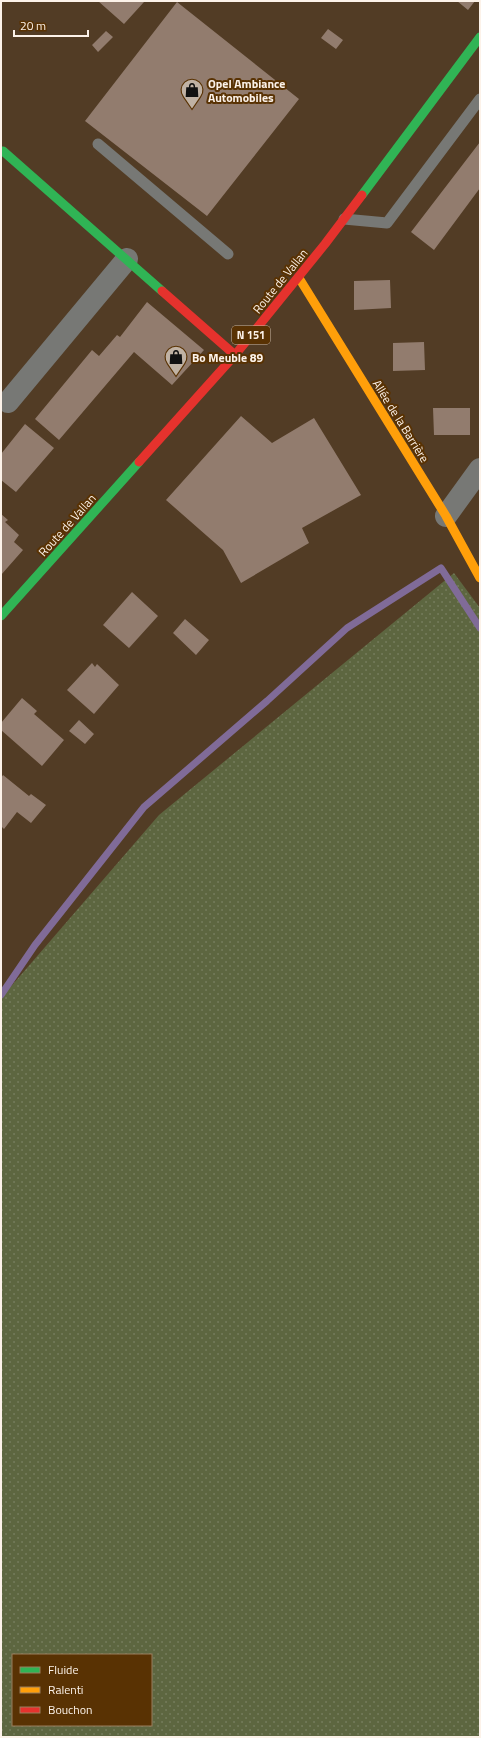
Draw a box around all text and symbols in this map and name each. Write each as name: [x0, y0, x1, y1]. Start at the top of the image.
scale bar: [14, 12, 88, 38]
text: 20 m: [20, 16, 46, 35]
place label: Opel Ambiance Automobiles: [208, 74, 285, 107]
shop icon: Opel Ambiance Automobiles: [179, 77, 205, 110]
street label: Route de Vallan: [248, 244, 312, 318]
road number: N 151: [232, 326, 270, 344]
shop icon: Bo Meuble 89: [163, 344, 189, 377]
place label: Bo Meuble 89: [192, 348, 264, 367]
street label: Allée de la Barrière: [368, 376, 434, 466]
street label: Route de Vallan: [34, 489, 100, 561]
legend: [12, 1654, 152, 1726]
text: Fluide: [48, 1660, 79, 1679]
text: Ralenti: [48, 1680, 83, 1699]
text: Bouchon: [48, 1700, 93, 1719]

